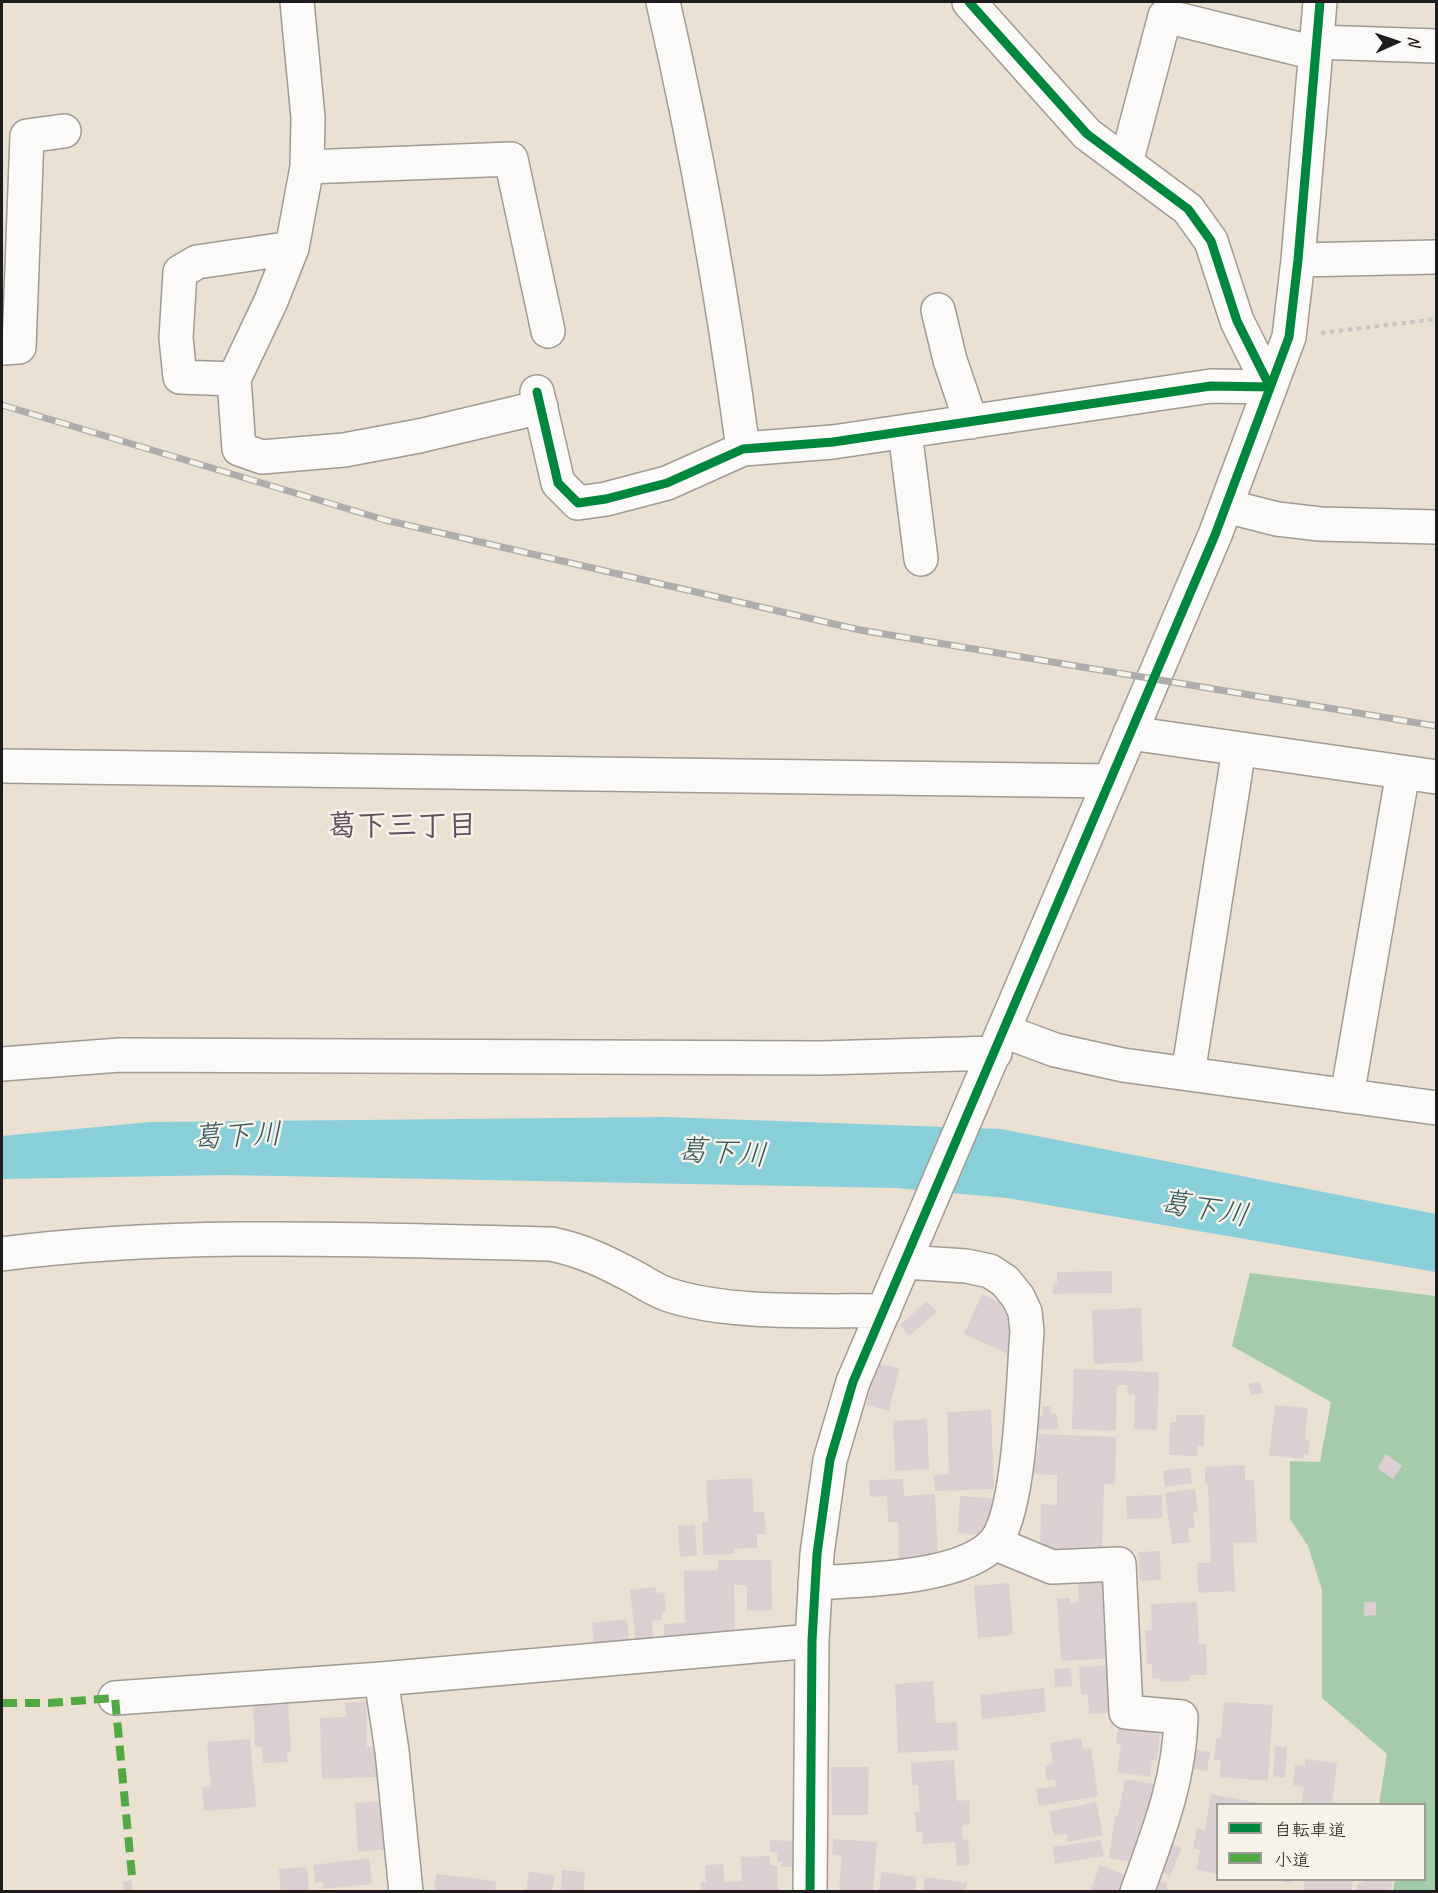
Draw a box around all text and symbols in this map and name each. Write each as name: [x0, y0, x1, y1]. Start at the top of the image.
north arrow: [1366, 12, 1426, 72]
text: N: [1404, 36, 1424, 47]
district label: 葛下三丁目: [327, 809, 477, 845]
water label: 葛下川: [191, 1117, 283, 1157]
water label: 葛下川: [676, 1133, 768, 1175]
water label: 葛下川: [1157, 1184, 1251, 1236]
legend: [1216, 1803, 1426, 1881]
text: 自転車道: [1274, 1819, 1346, 1841]
text: 小道: [1274, 1849, 1310, 1871]

